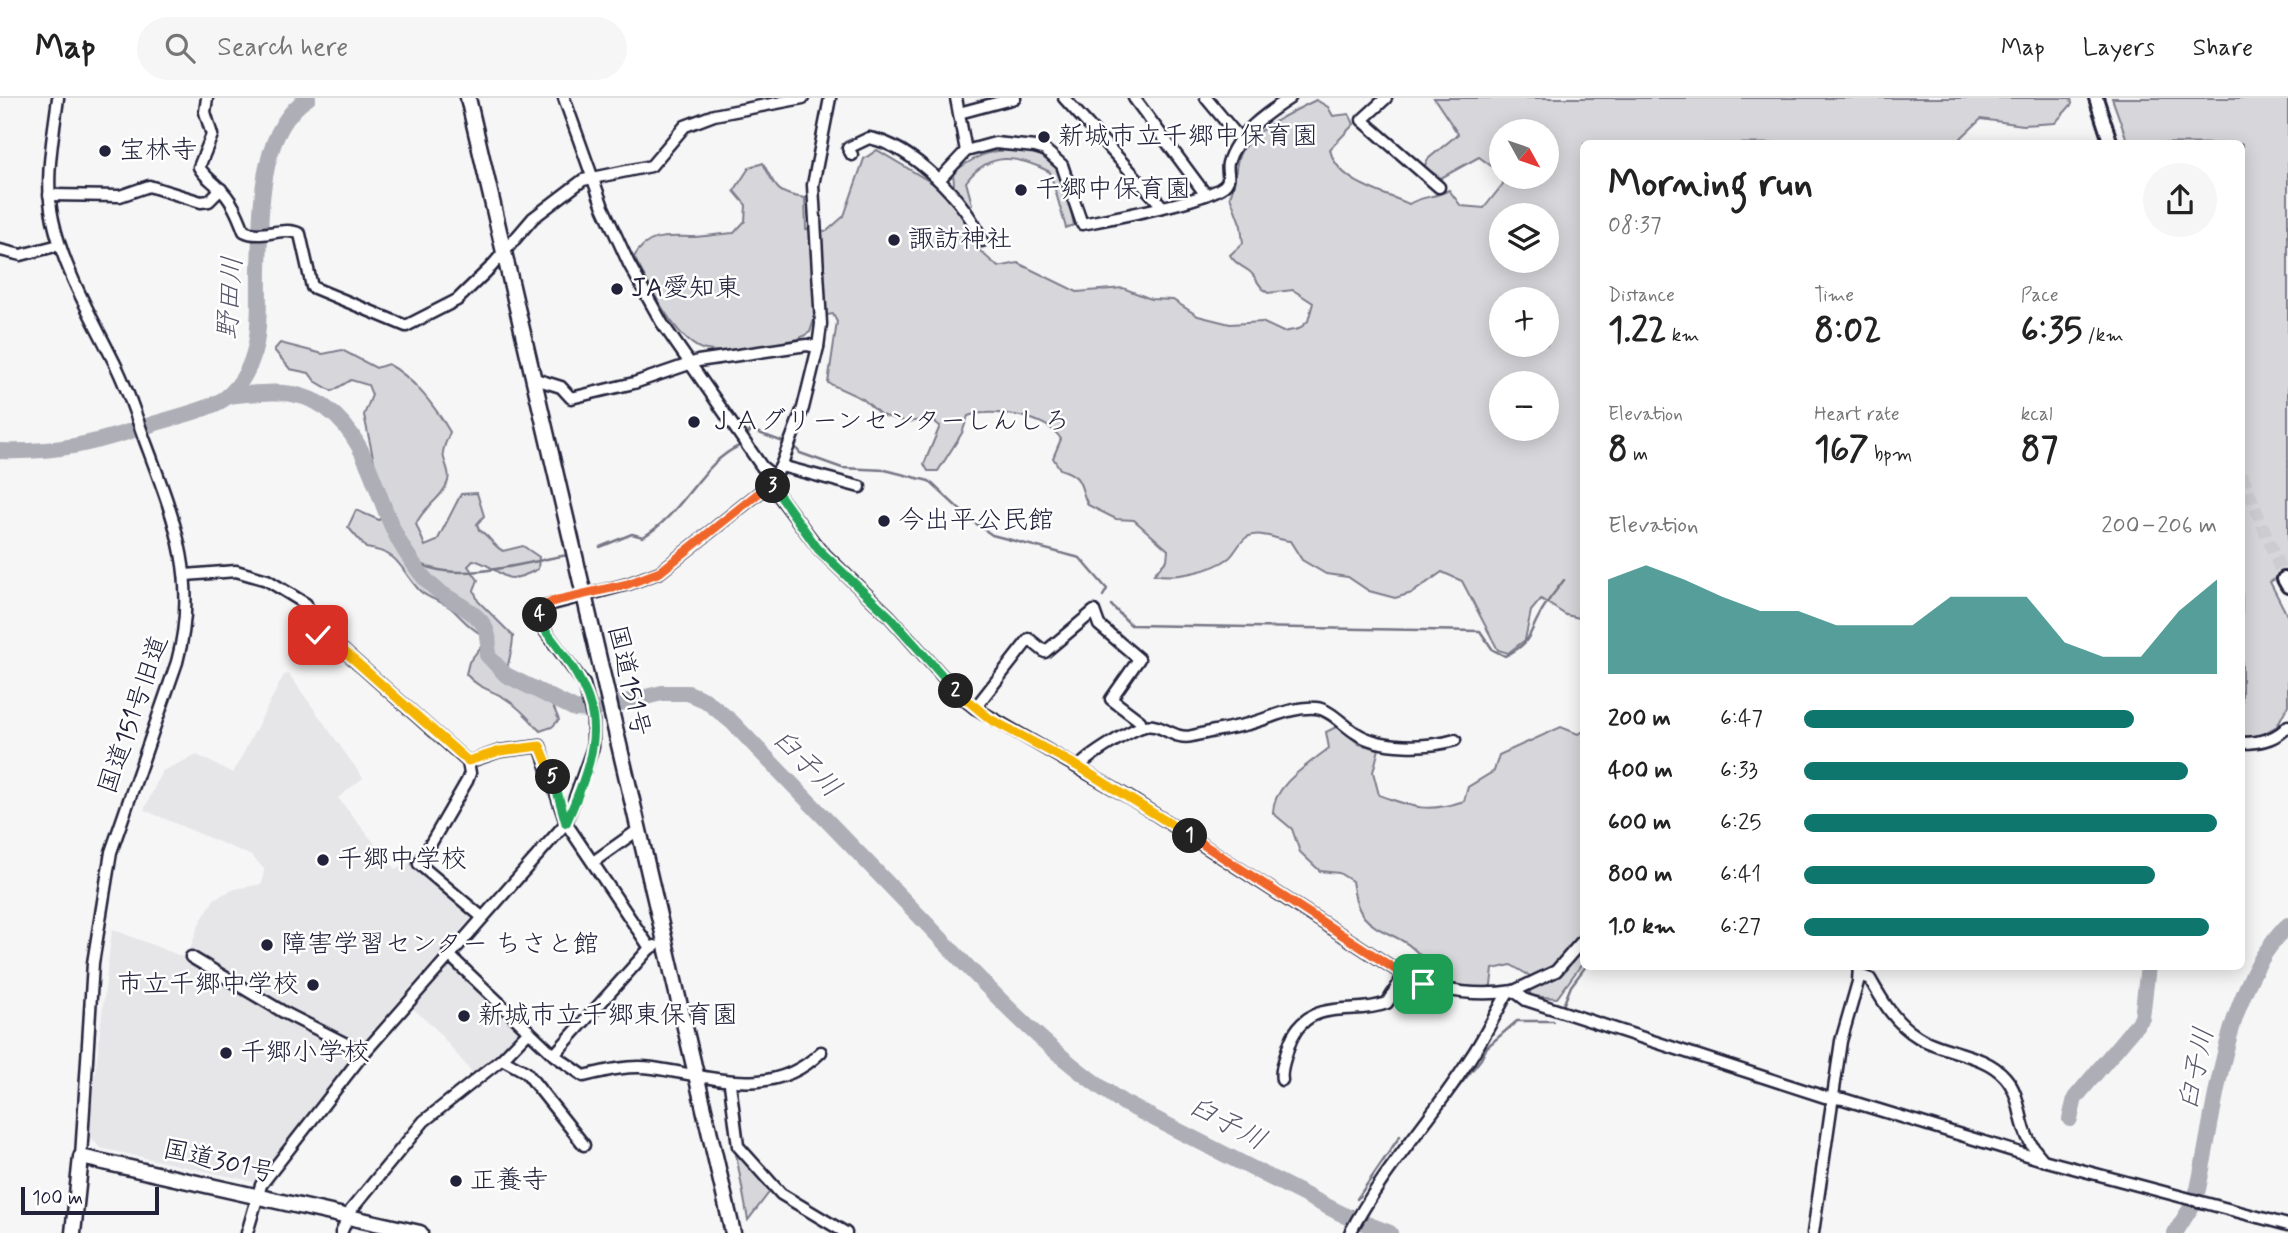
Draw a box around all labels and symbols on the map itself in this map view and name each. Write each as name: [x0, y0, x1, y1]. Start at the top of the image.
north arrow: [1489, 119, 1559, 189]
place label: 新城市立千郷中保育園: [1058, 120, 1318, 154]
marker: 新城市立千郷中保育園: [1036, 129, 1052, 145]
place label: 宝林寺: [119, 134, 197, 168]
marker: 宝林寺: [97, 143, 113, 159]
place label: 千郷中保育園: [1035, 173, 1191, 207]
marker: 千郷中保育園: [1013, 182, 1029, 198]
place label: 諏訪神社: [908, 223, 1012, 257]
marker: 諏訪神社: [886, 232, 902, 248]
water label: 野田川: [210, 255, 252, 341]
place label: JA愛知東: [631, 272, 741, 306]
marker: JA愛知東: [609, 281, 625, 297]
place label: ＪＡグリーンセンターしんしろ: [708, 405, 1070, 439]
marker: ＪＡグリーンセンターしんしろ: [686, 414, 702, 430]
pin: 3: [756, 468, 790, 504]
place label: 今出平公民館: [898, 504, 1054, 538]
marker: 今出平公民館: [876, 513, 892, 529]
pin: 4: [522, 598, 558, 632]
pin: [288, 605, 348, 665]
street label: 国道151号: [599, 622, 657, 740]
street label: 国道151号旧道: [91, 631, 177, 799]
pin: 2: [939, 674, 974, 708]
water label: 臼子川: [763, 721, 849, 807]
pin: 5: [536, 760, 570, 794]
pin: 1: [1172, 818, 1208, 854]
place label: 千郷中学校: [337, 843, 467, 877]
marker: 千郷中学校: [315, 852, 331, 868]
place label: 障害学習センター ちさと館: [281, 928, 599, 962]
marker: 障害学習センター ちさと館: [259, 937, 275, 953]
pin: [1393, 954, 1453, 1014]
place label: 市立千郷中学校: [117, 968, 299, 1002]
marker: 市立千郷中学校: [305, 977, 321, 993]
place label: 新城市立千郷東保育園: [478, 999, 738, 1033]
marker: 新城市立千郷東保育園: [456, 1008, 472, 1024]
water label: 臼子川: [2170, 1024, 2224, 1114]
place label: 千郷小学校: [240, 1036, 370, 1070]
marker: 千郷小学校: [218, 1045, 234, 1061]
water label: 臼子川: [1181, 1088, 1273, 1160]
street label: 国道301号: [159, 1133, 279, 1191]
place label: 正養寺: [470, 1164, 548, 1198]
marker: 正養寺: [448, 1173, 464, 1189]
scale bar: [21, 1184, 159, 1216]

